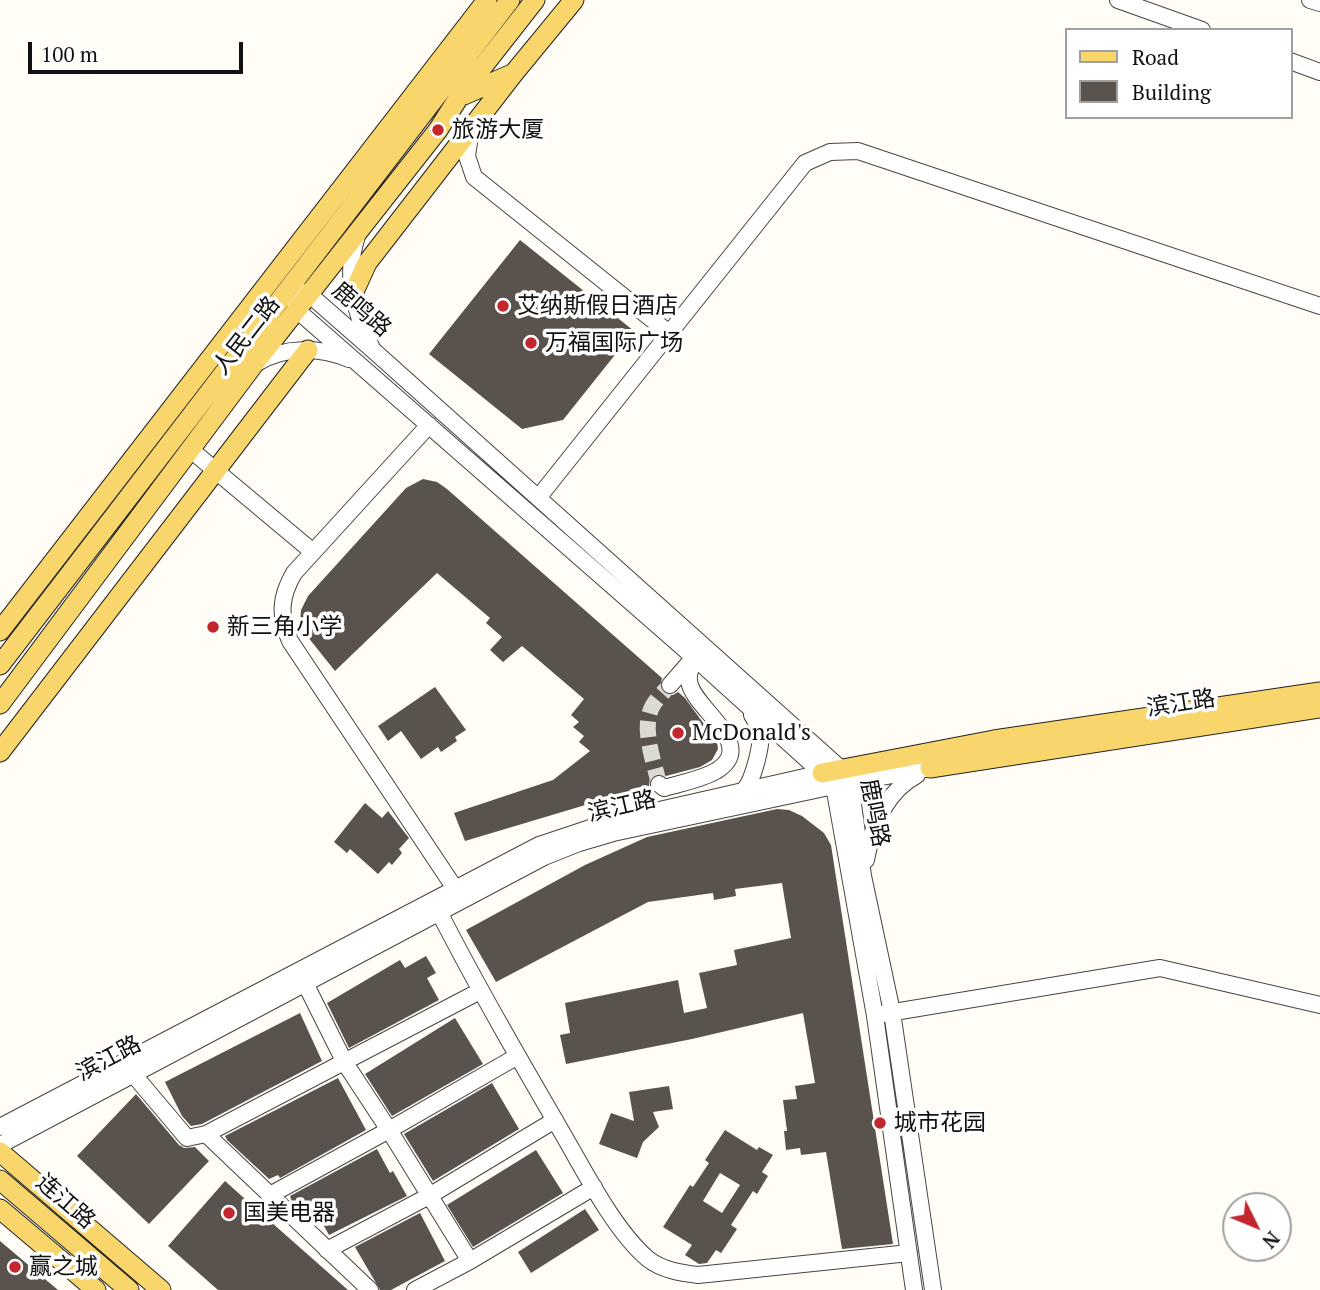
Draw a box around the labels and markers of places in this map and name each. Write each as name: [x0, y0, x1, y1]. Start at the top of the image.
place label: 旅游大厦: [452, 116, 544, 144]
marker: 旅游大厦: [430, 122, 446, 138]
place label: 艾纳斯假日酒店: [517, 292, 678, 320]
marker: 艾纳斯假日酒店: [495, 298, 511, 314]
place label: 万福国际广场: [545, 329, 683, 357]
marker: 万福国际广场: [523, 335, 539, 351]
place label: 新三角小学: [227, 613, 342, 641]
marker: 新三角小学: [205, 619, 221, 635]
place label: McDonald's: [692, 719, 811, 747]
marker: McDonald's: [670, 725, 686, 741]
place label: 城市花园: [894, 1109, 986, 1137]
marker: 城市花园: [872, 1115, 888, 1131]
place label: 国美电器: [243, 1199, 335, 1227]
marker: 国美电器: [221, 1205, 237, 1221]
place label: 赢之城: [29, 1253, 98, 1281]
marker: 赢之城: [7, 1259, 23, 1275]

